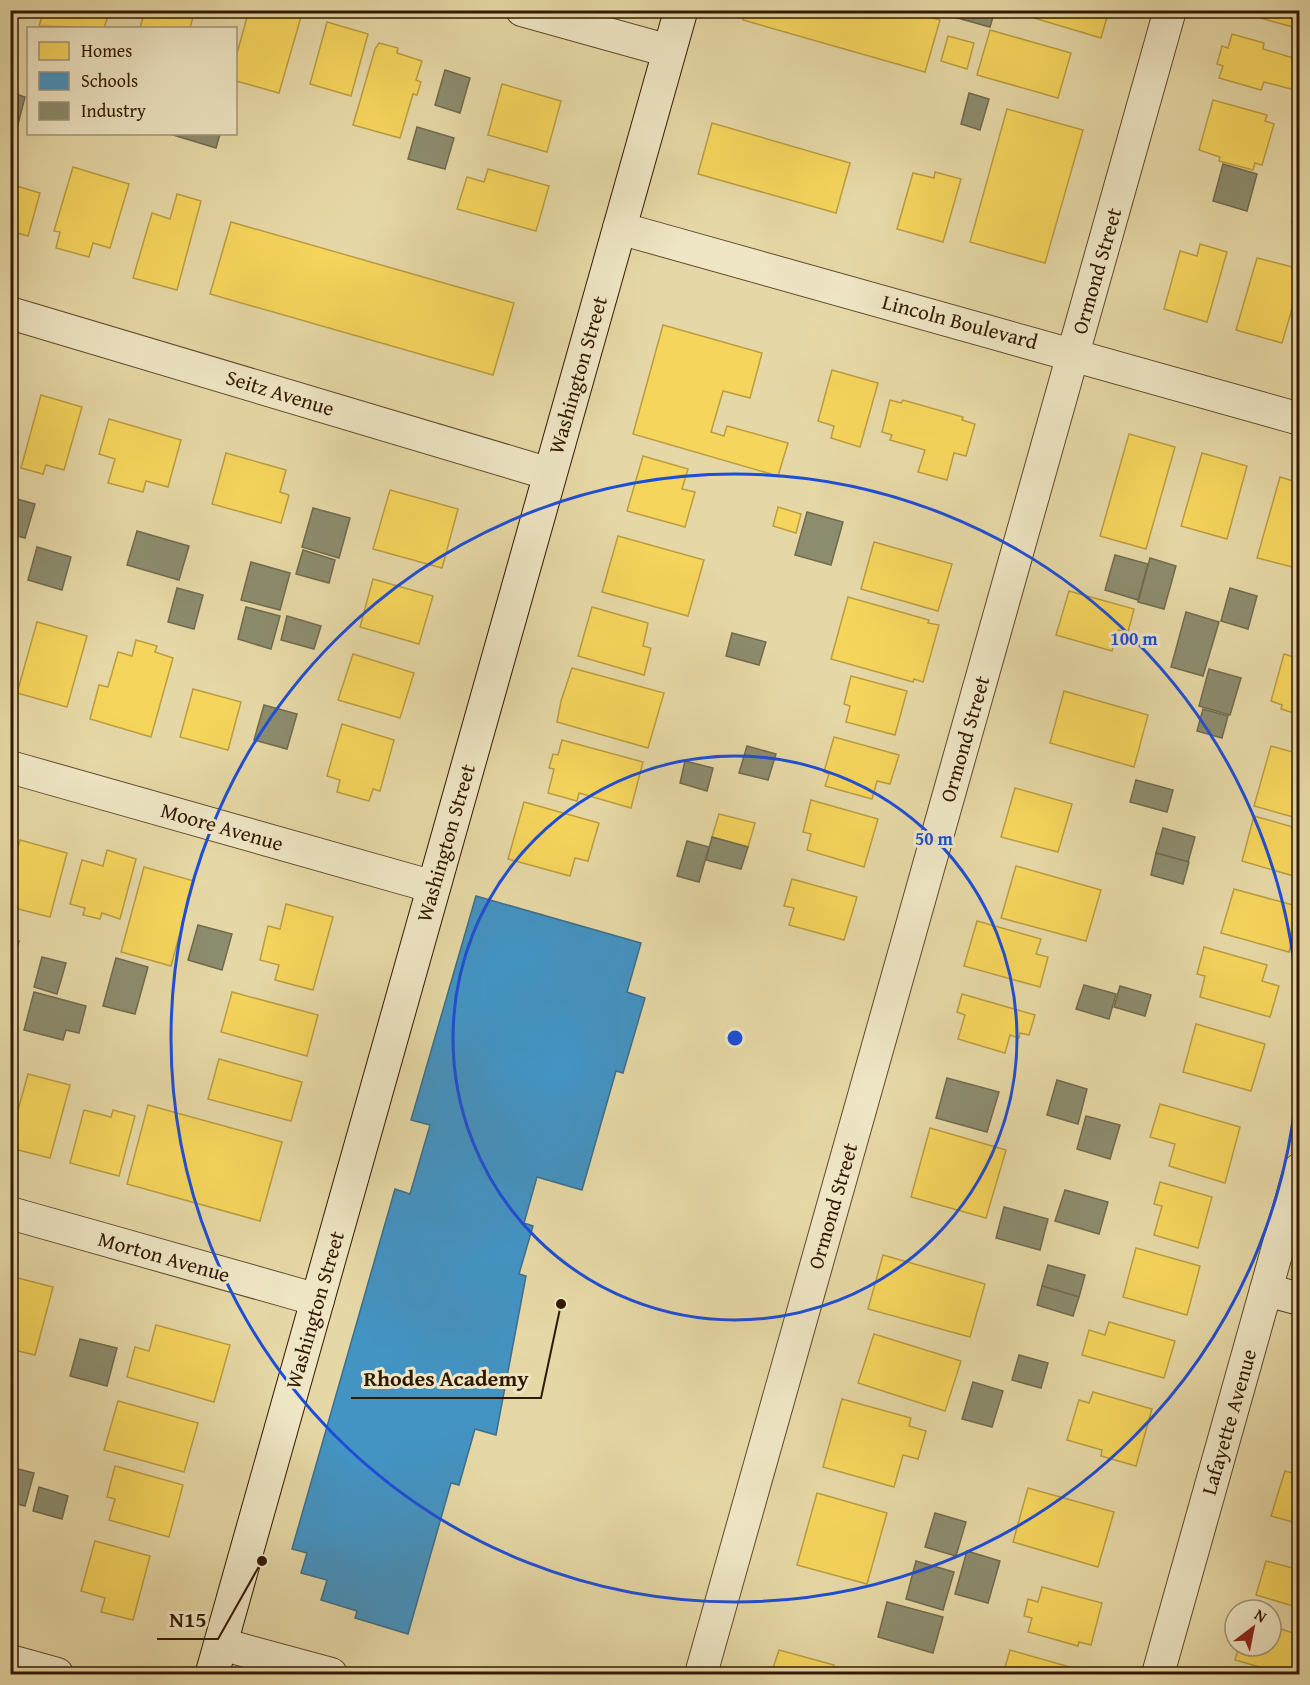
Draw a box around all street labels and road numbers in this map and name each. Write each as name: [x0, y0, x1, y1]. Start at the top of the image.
street label: Ormond Street: [1064, 204, 1130, 338]
street label: Lincoln Boulevard: [879, 286, 1042, 357]
street label: Washington Street: [540, 292, 615, 457]
street label: Seitz Avenue: [222, 361, 338, 424]
street label: Ormond Street: [932, 672, 998, 806]
street label: Washington Street: [408, 760, 483, 925]
street label: Moore Avenue: [157, 794, 287, 859]
street label: Ormond Street: [800, 1139, 866, 1273]
street label: Morton Avenue: [95, 1223, 234, 1290]
street label: Washington Street: [277, 1227, 352, 1392]
street label: Lafayette Avenue: [1193, 1345, 1264, 1498]

